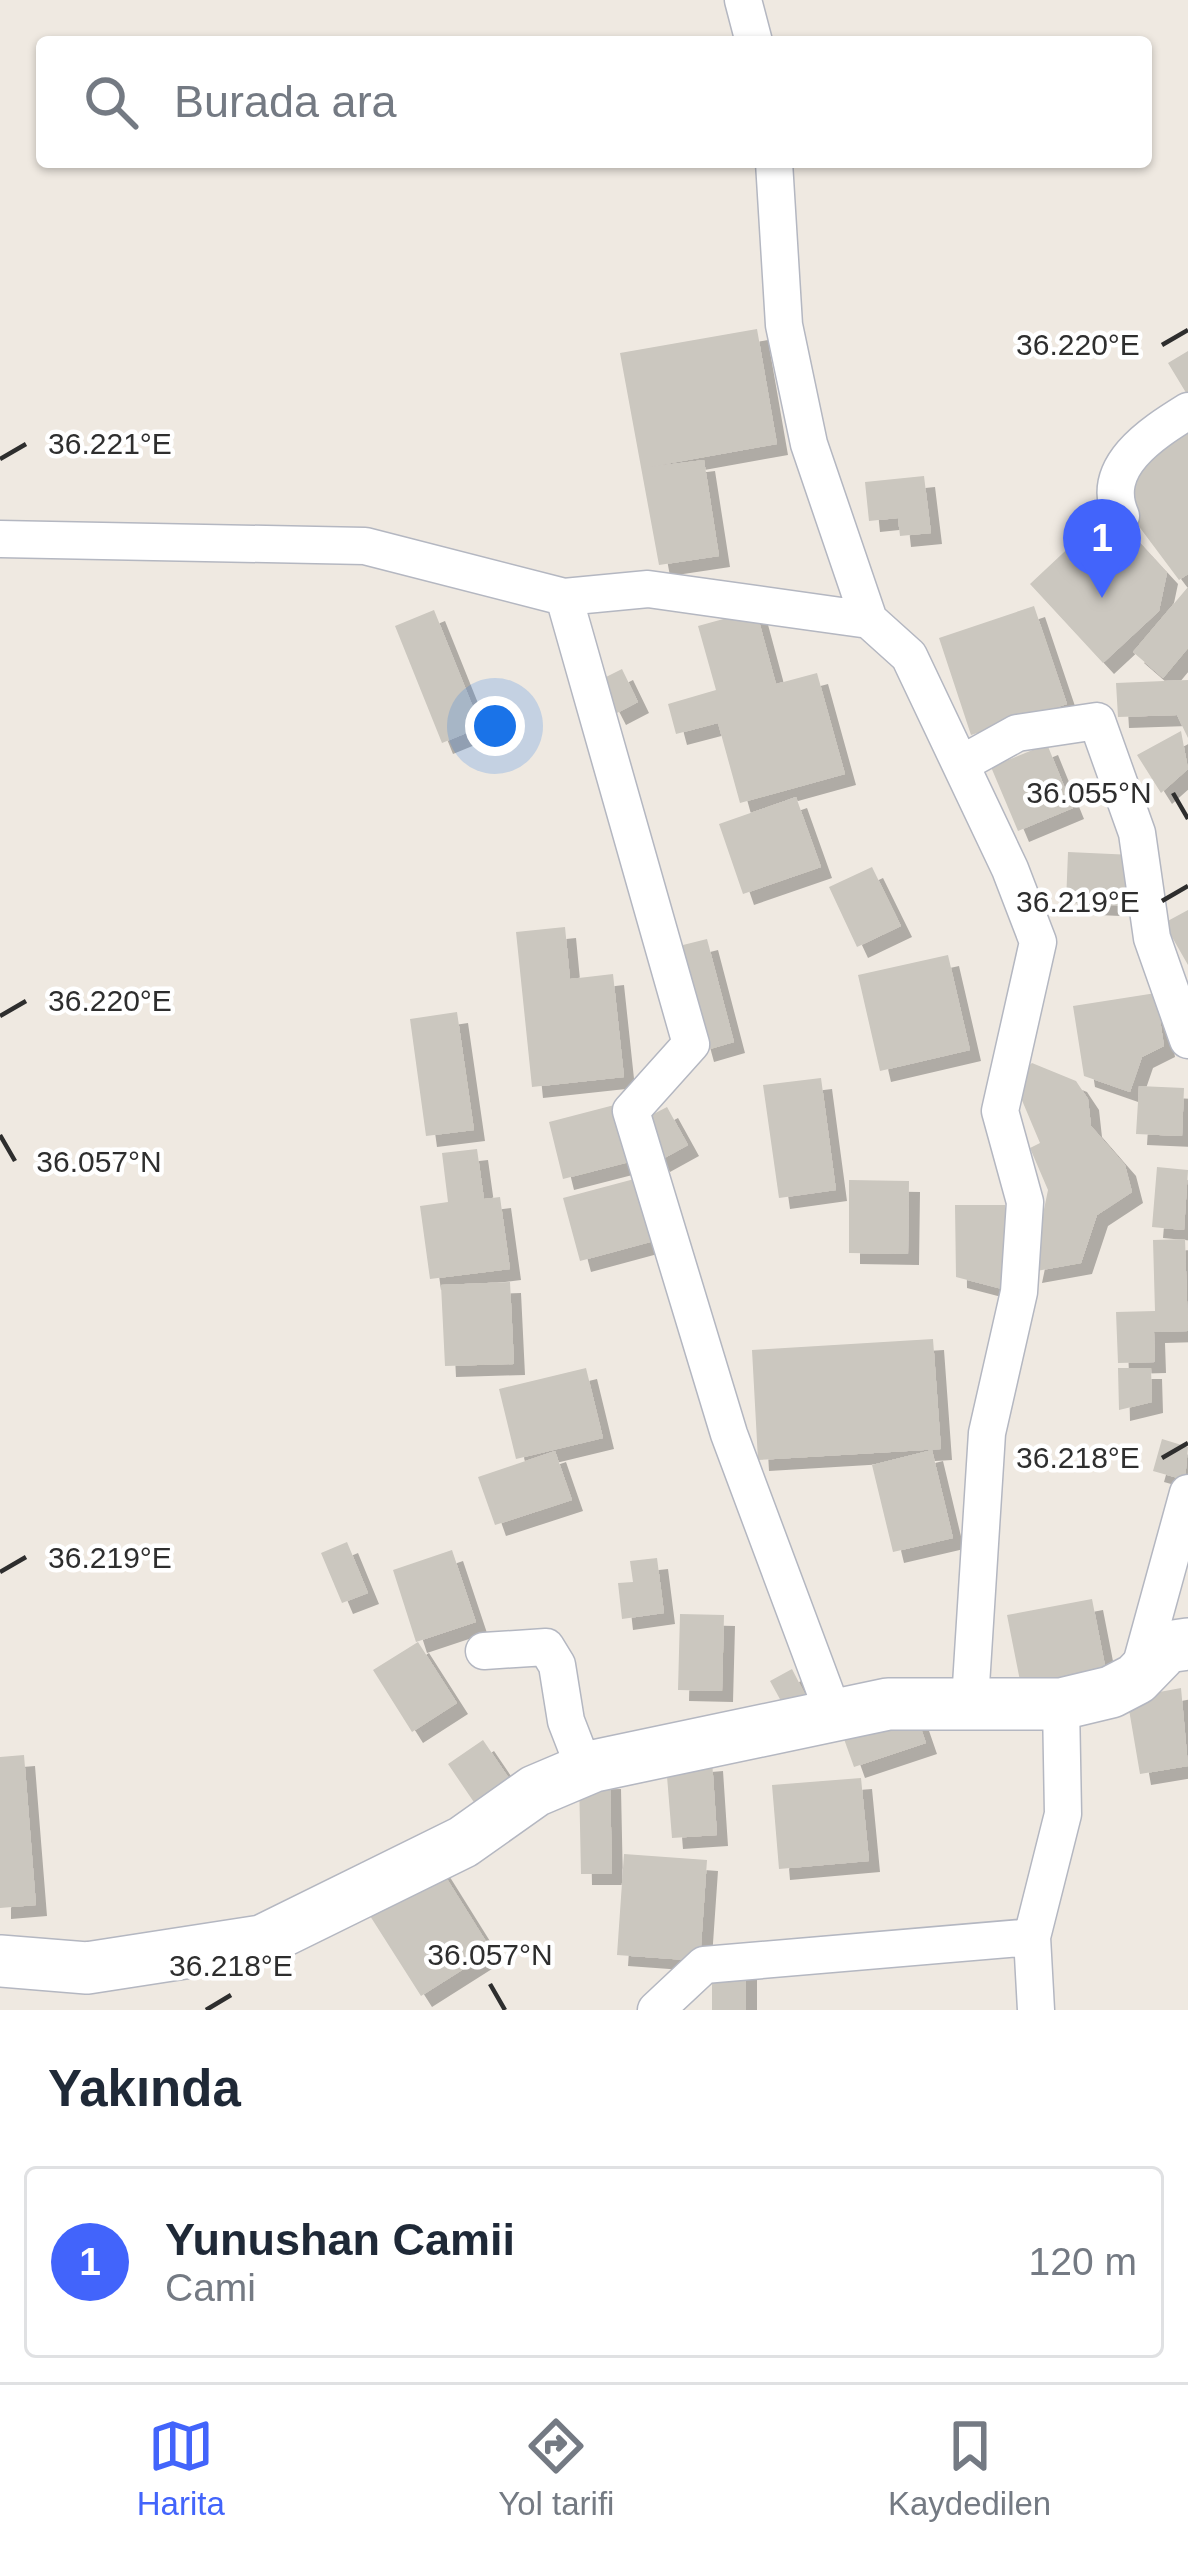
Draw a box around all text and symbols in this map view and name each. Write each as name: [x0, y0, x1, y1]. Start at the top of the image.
search box: [36, 36, 1152, 168]
icon: search: [78, 69, 144, 135]
text: Burada ara: [174, 76, 397, 127]
text: 36.220°E: [1016, 328, 1140, 361]
text: 36.221°E: [48, 427, 172, 460]
pin: 1: [1063, 499, 1141, 598]
your location: [465, 696, 525, 756]
text: 36.055°N: [1026, 776, 1152, 809]
text: 36.219°E: [1016, 885, 1140, 918]
text: 36.220°E: [48, 984, 172, 1017]
text: 36.057°N: [36, 1145, 162, 1178]
text: 36.218°E: [1016, 1441, 1140, 1474]
text: 36.219°E: [48, 1541, 172, 1574]
text: 36.057°N: [427, 1938, 553, 1971]
text: 36.218°E: [169, 1949, 293, 1982]
text: Yakında: [48, 2060, 241, 2117]
text: Yunushan Camii: [165, 2214, 515, 2265]
text: 1: [79, 2240, 101, 2283]
text: 120 m: [1029, 2240, 1137, 2283]
text: Cami: [165, 2266, 256, 2309]
tab: Harita: [137, 2413, 225, 2523]
tab: Yol tarifi: [498, 2413, 614, 2523]
tab: Kaydedilen: [888, 2413, 1051, 2523]

